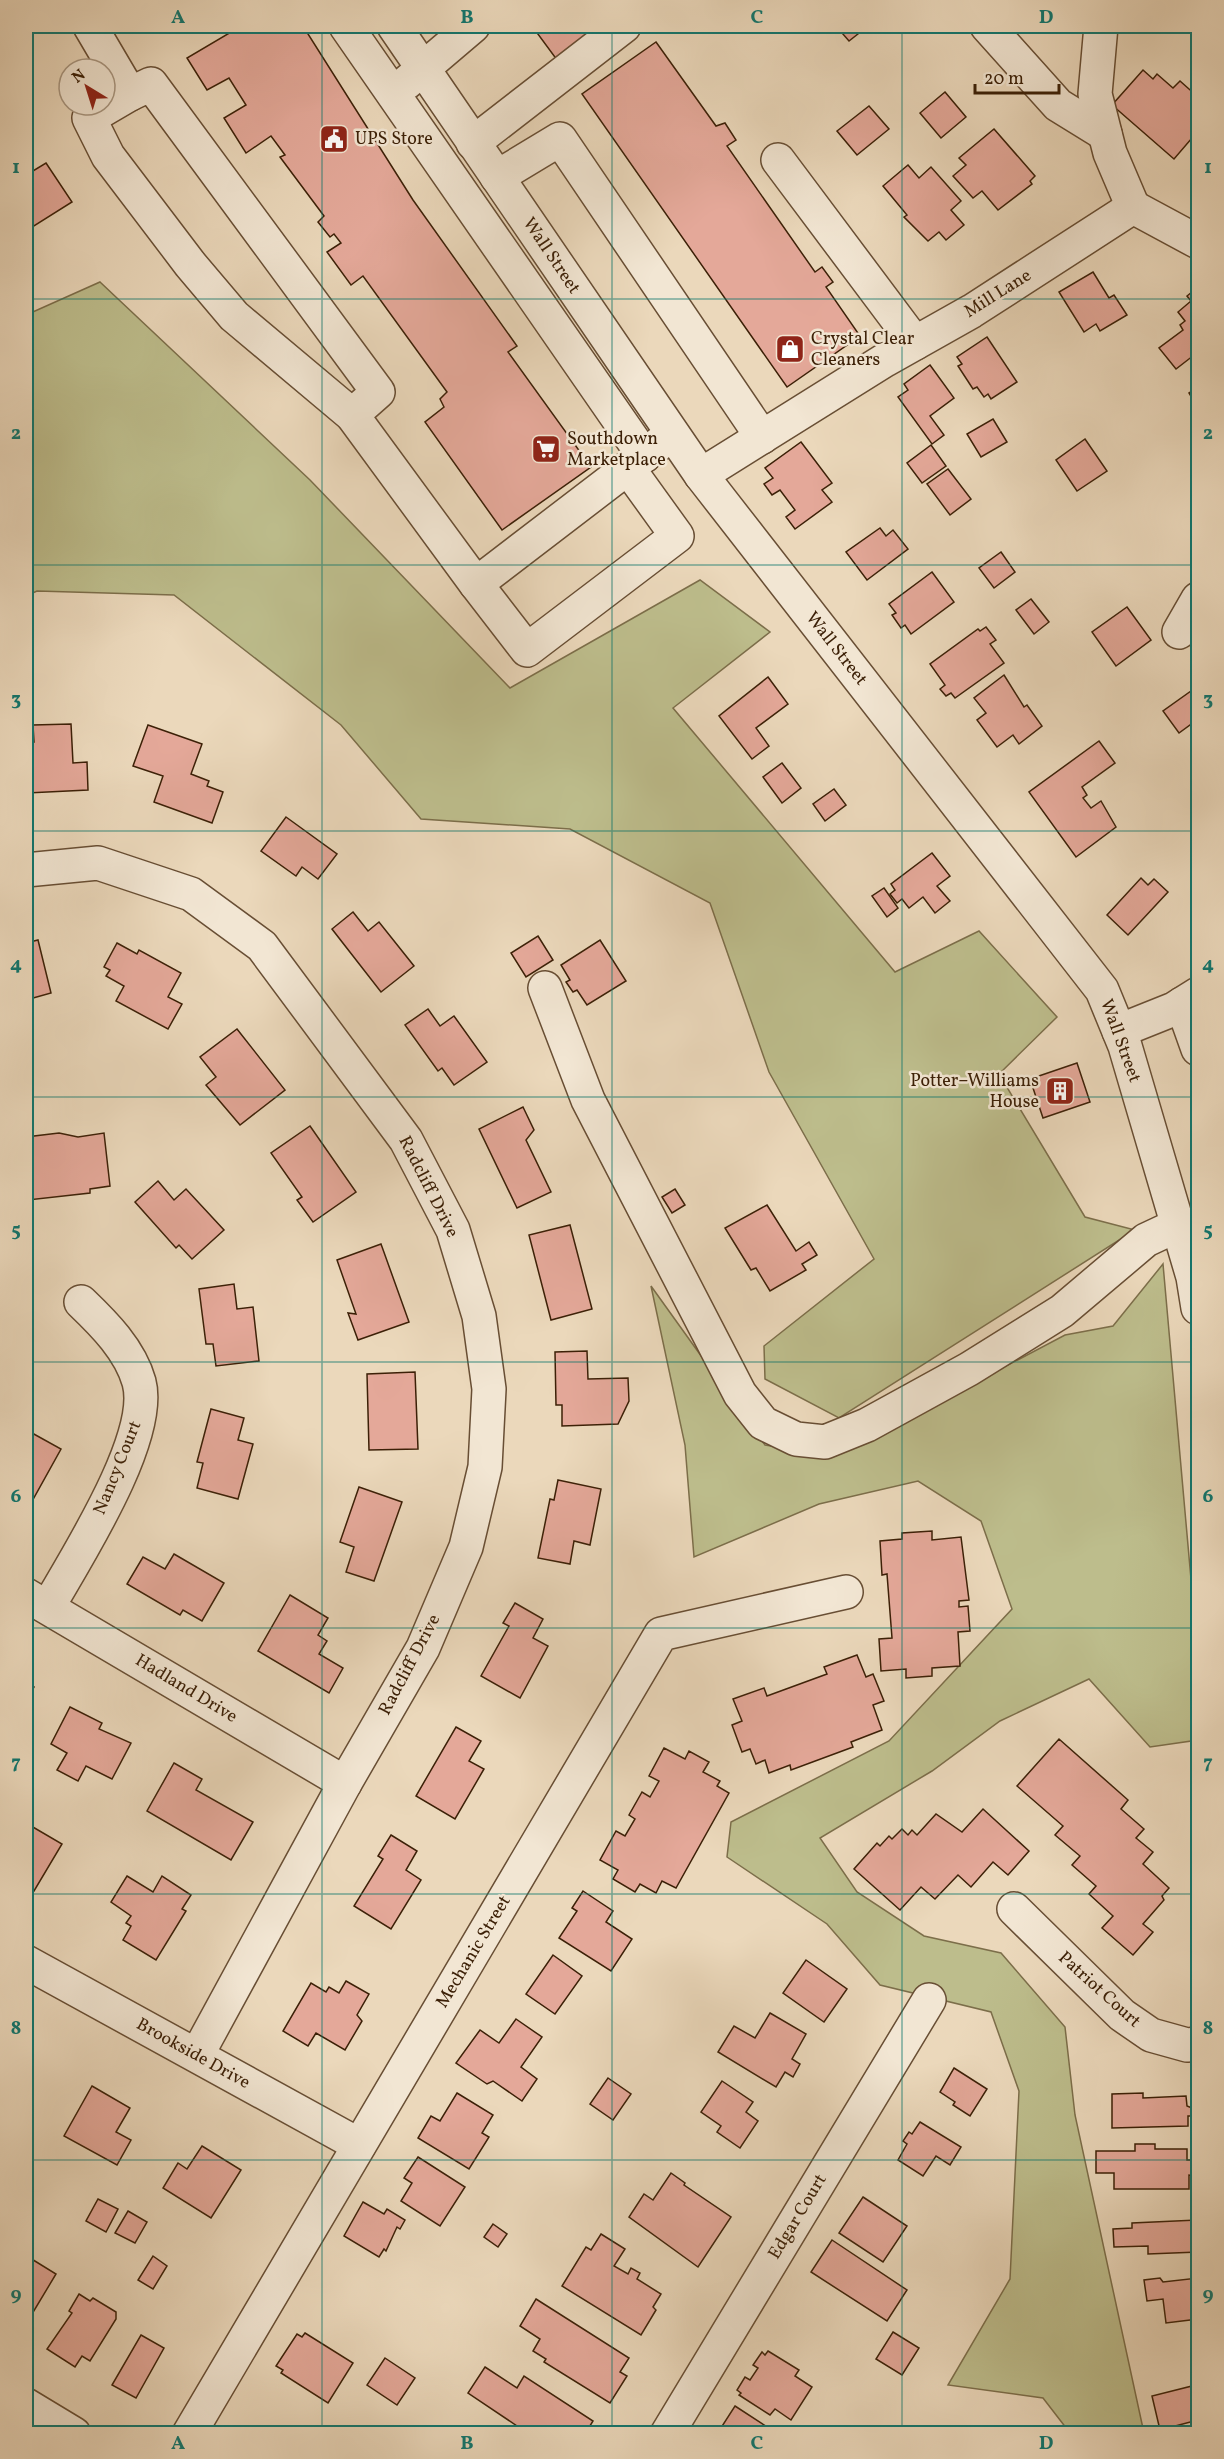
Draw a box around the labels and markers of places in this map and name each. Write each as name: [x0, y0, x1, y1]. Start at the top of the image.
public building icon: UPS Store: [318, 123, 350, 155]
place label: UPS Store: [355, 127, 433, 152]
place label: Crystal Clear Cleaners: [811, 327, 915, 373]
shop icon: Crystal Clear Cleaners: [774, 333, 806, 365]
place label: Southdown Marketplace: [567, 427, 666, 473]
supermarket icon: Southdown Marketplace: [530, 433, 562, 465]
place label: Potter–Williams House: [910, 1069, 1039, 1115]
building icon: Potter–Williams House: [1044, 1075, 1076, 1107]

